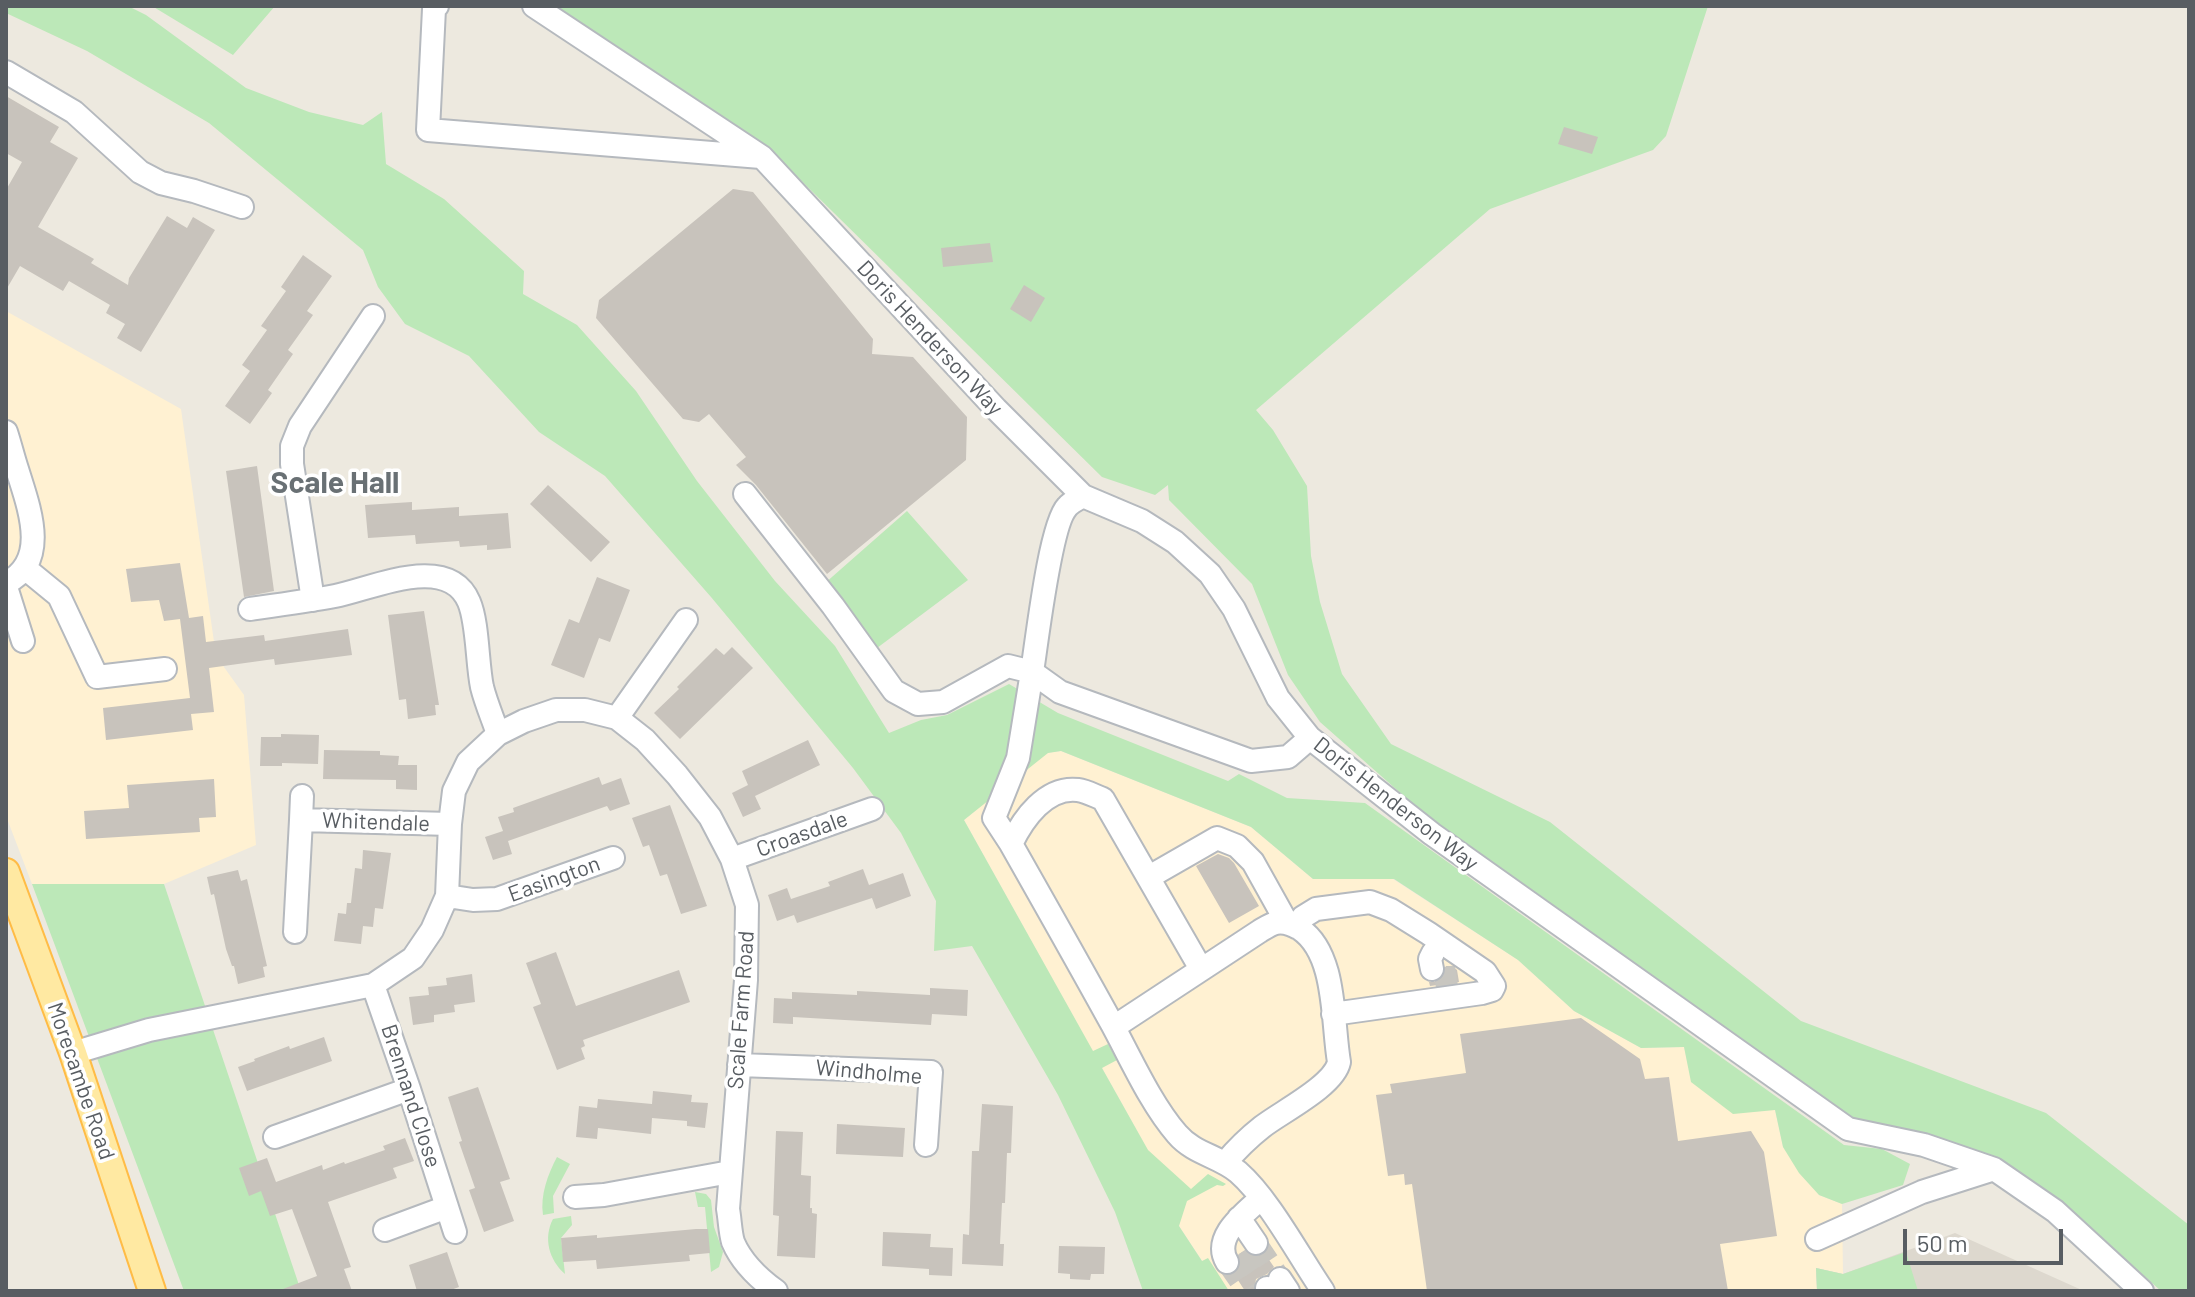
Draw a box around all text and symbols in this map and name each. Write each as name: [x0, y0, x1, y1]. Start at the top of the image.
street label: Doris Henderson Way: [851, 255, 1009, 421]
district label: Scale Hall: [271, 465, 399, 501]
street label: Doris Henderson Way: [1308, 731, 1484, 877]
street label: Croasdale: [753, 805, 851, 863]
street label: Whitendale: [322, 807, 430, 837]
street label: Easington: [504, 850, 604, 908]
street label: Scale Farm Road: [722, 930, 760, 1090]
street label: Morecambe Road: [42, 999, 120, 1163]
street label: Brennand Close: [375, 1021, 447, 1171]
street label: Windholme: [814, 1054, 924, 1090]
scale bar: [1907, 1213, 2067, 1263]
text: 50 m: [1917, 1228, 1968, 1257]

